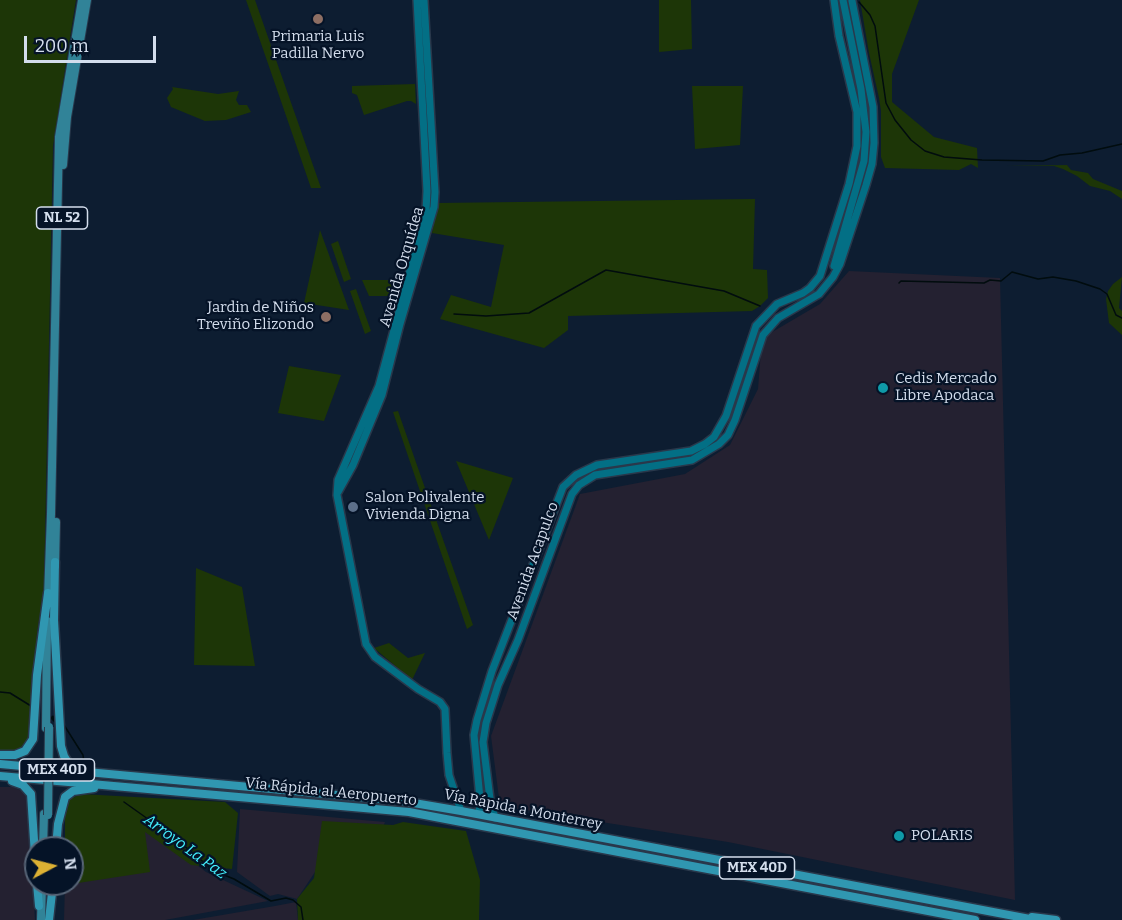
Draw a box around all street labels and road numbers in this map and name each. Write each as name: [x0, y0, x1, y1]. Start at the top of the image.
street label: Avenida Orquídea: [376, 205, 428, 329]
road number: NL 52: [36, 207, 88, 229]
street label: Avenida Acapulco: [503, 500, 563, 622]
road number: MEX 40D: [20, 759, 94, 781]
street label: Vía Rápida al Aeropuerto: [244, 774, 418, 810]
street label: Vía Rápida a Monterrey: [442, 786, 604, 834]
road number: MEX 40D: [720, 857, 795, 879]

